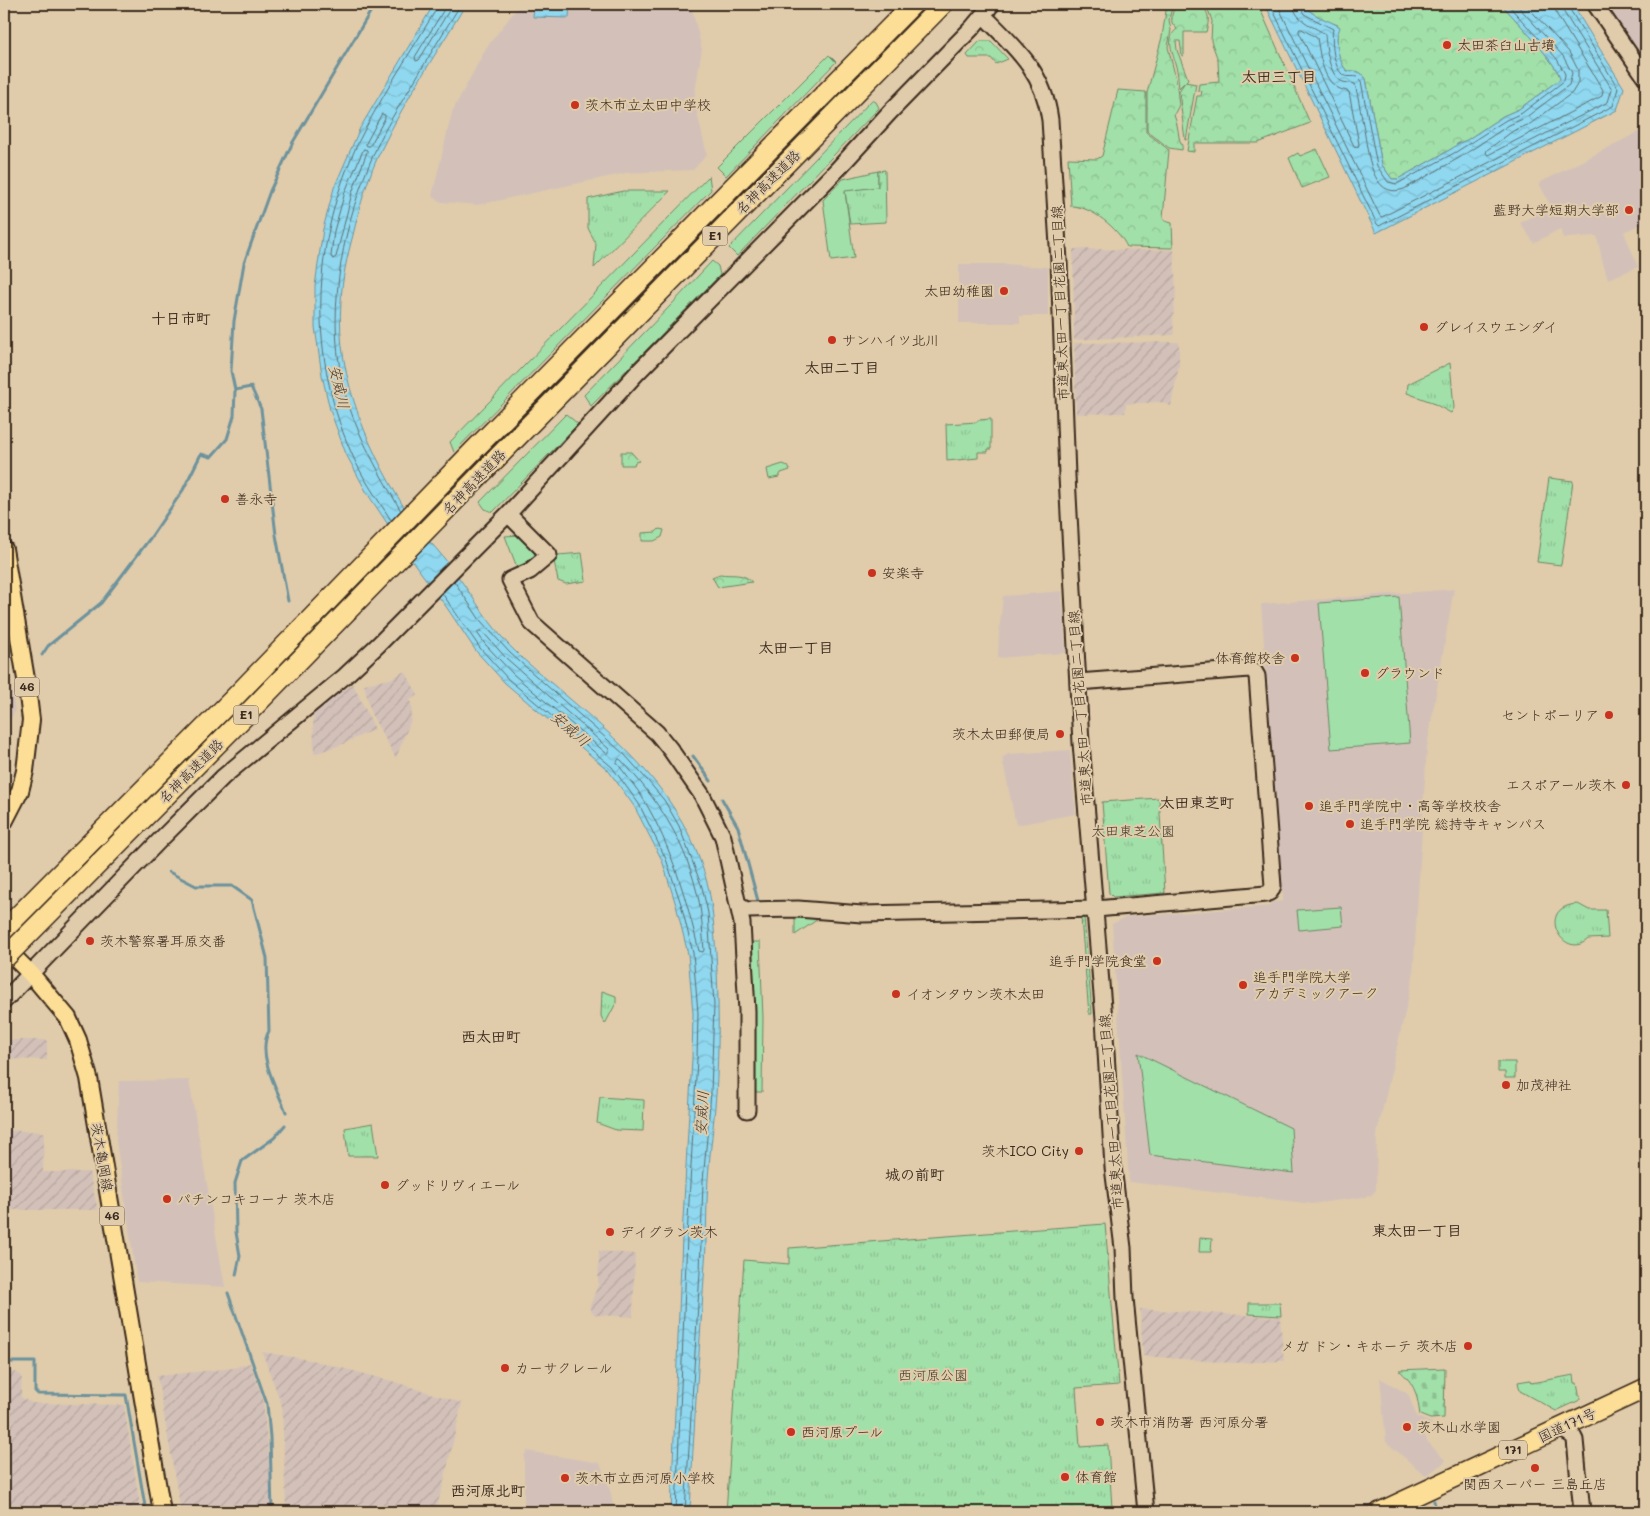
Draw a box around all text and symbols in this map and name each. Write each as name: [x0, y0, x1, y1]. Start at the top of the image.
place label: 太田茶臼山古墳: [1457, 35, 1555, 54]
marker: 太田茶臼山古墳: [1441, 39, 1453, 51]
district label: 太田三丁目: [1241, 66, 1317, 86]
place label: 茨木市立太田中学校: [585, 95, 711, 114]
marker: 茨木市立太田中学校: [569, 99, 581, 111]
street label: 名神高速道路: [731, 145, 804, 218]
place label: 藍野大学短期大学部: [1493, 200, 1619, 219]
marker: 藍野大学短期大学部: [1623, 204, 1635, 216]
street label: 市道東太田一丁目花園二丁目線: [1047, 205, 1072, 401]
road number: E1: [702, 227, 728, 246]
place label: 太田幼稚園: [924, 281, 994, 300]
marker: 太田幼稚園: [998, 285, 1010, 297]
district label: 十日市町: [151, 308, 211, 328]
place label: グレイスウエンダイ: [1434, 317, 1557, 336]
marker: グレイスウエンダイ: [1418, 321, 1430, 333]
place label: サンハイツ北川: [842, 330, 939, 349]
marker: サンハイツ北川: [826, 334, 838, 346]
district label: 太田二丁目: [804, 357, 880, 377]
water label: 安威川: [325, 363, 355, 411]
street label: 名神高速道路: [438, 445, 510, 518]
place label: 善永寺: [235, 489, 277, 508]
marker: 善永寺: [219, 493, 231, 505]
place label: 安楽寺: [882, 563, 924, 582]
marker: 安楽寺: [866, 567, 878, 579]
street label: 市道東太田一丁目花園二丁目線: [1063, 610, 1096, 806]
district label: 太田一丁目: [758, 637, 834, 657]
place label: 体育館校舎: [1215, 648, 1285, 667]
marker: 体育館校舎: [1289, 652, 1301, 664]
place label: グラウンド: [1375, 663, 1445, 682]
marker: グラウンド: [1359, 667, 1371, 679]
road number: 46: [15, 678, 40, 696]
place label: セントポーリア: [1501, 705, 1599, 724]
road number: E1: [234, 706, 258, 724]
water label: 安威川: [547, 706, 594, 751]
marker: セントポーリア: [1603, 709, 1615, 721]
place label: 茨木太田郵便局: [952, 724, 1050, 743]
marker: 茨木太田郵便局: [1054, 728, 1066, 740]
street label: 名神高速道路: [154, 734, 227, 807]
place label: エスポアール茨木: [1505, 775, 1616, 794]
marker: エスポアール茨木: [1620, 779, 1632, 791]
district label: 太田東芝町: [1159, 792, 1235, 812]
place label: 追手門学院中・高等学校校舎: [1319, 796, 1501, 815]
marker: 追手門学院中・高等学校校舎: [1303, 800, 1315, 812]
place label: 追手門学院 総持寺キャンパス: [1360, 814, 1546, 833]
marker: 追手門学院 総持寺キャンパス: [1344, 818, 1356, 830]
park label: 太田東芝公園: [1091, 821, 1175, 840]
place label: 茨木警察署耳原交番: [100, 931, 226, 950]
marker: 茨木警察署耳原交番: [84, 935, 96, 947]
place label: 追手門学院食堂: [1049, 951, 1147, 970]
marker: 追手門学院食堂: [1151, 955, 1163, 967]
place label: 追手門学院大学 アカデミックアーク: [1253, 967, 1378, 1002]
marker: 追手門学院大学 アカデミックアーク: [1237, 979, 1249, 991]
place label: イオンタウン茨木太田: [906, 984, 1045, 1003]
marker: イオンタウン茨木太田: [890, 988, 902, 1000]
street label: 市道東太田一丁目花園二丁目線: [1094, 1014, 1127, 1210]
district label: 西太田町: [461, 1026, 521, 1046]
place label: 加茂神社: [1516, 1075, 1572, 1094]
marker: 加茂神社: [1500, 1079, 1512, 1091]
water label: 安威川: [690, 1090, 712, 1136]
street label: 茨木亀岡線: [87, 1121, 118, 1193]
place label: 茨木ICO City: [982, 1141, 1069, 1160]
marker: 茨木ICO City: [1073, 1145, 1085, 1157]
district label: 城の前町: [885, 1164, 945, 1184]
place label: グッドリヴィエール: [395, 1175, 520, 1194]
marker: グッドリヴィエール: [379, 1179, 391, 1191]
place label: パチンコキコーナ 茨木店: [177, 1189, 335, 1208]
marker: パチンコキコーナ 茨木店: [161, 1193, 173, 1205]
road number: 46: [100, 1206, 124, 1226]
district label: 東太田一丁目: [1372, 1220, 1462, 1240]
place label: デイグラン茨木: [620, 1222, 717, 1241]
marker: デイグラン茨木: [604, 1226, 616, 1238]
place label: メガ ドン・キホーテ 茨木店: [1281, 1336, 1458, 1355]
marker: メガ ドン・キホーテ 茨木店: [1462, 1340, 1474, 1352]
place label: カーサクレール: [515, 1358, 613, 1377]
marker: カーサクレール: [499, 1362, 511, 1374]
park label: 西河原公園: [898, 1365, 968, 1384]
street label: 国道171号: [1535, 1403, 1599, 1446]
place label: 茨木市消防署 西河原分署: [1110, 1412, 1268, 1431]
marker: 茨木市消防署 西河原分署: [1094, 1416, 1106, 1428]
place label: 茨木山水学園: [1417, 1417, 1501, 1436]
marker: 茨木山水学園: [1401, 1421, 1413, 1433]
place label: 西河原プール: [801, 1422, 883, 1441]
marker: 西河原プール: [785, 1426, 797, 1438]
road number: 171: [1499, 1440, 1527, 1460]
marker: 関西スーパー 三島丘店: [1529, 1462, 1541, 1474]
place label: 体育館: [1075, 1467, 1117, 1486]
place label: 茨木市立西河原小学校: [575, 1468, 715, 1487]
marker: 体育館: [1059, 1471, 1071, 1483]
marker: 茨木市立西河原小学校: [559, 1472, 571, 1484]
place label: 関西スーパー 三島丘店: [1463, 1474, 1607, 1493]
district label: 西河原北町: [450, 1480, 526, 1500]

